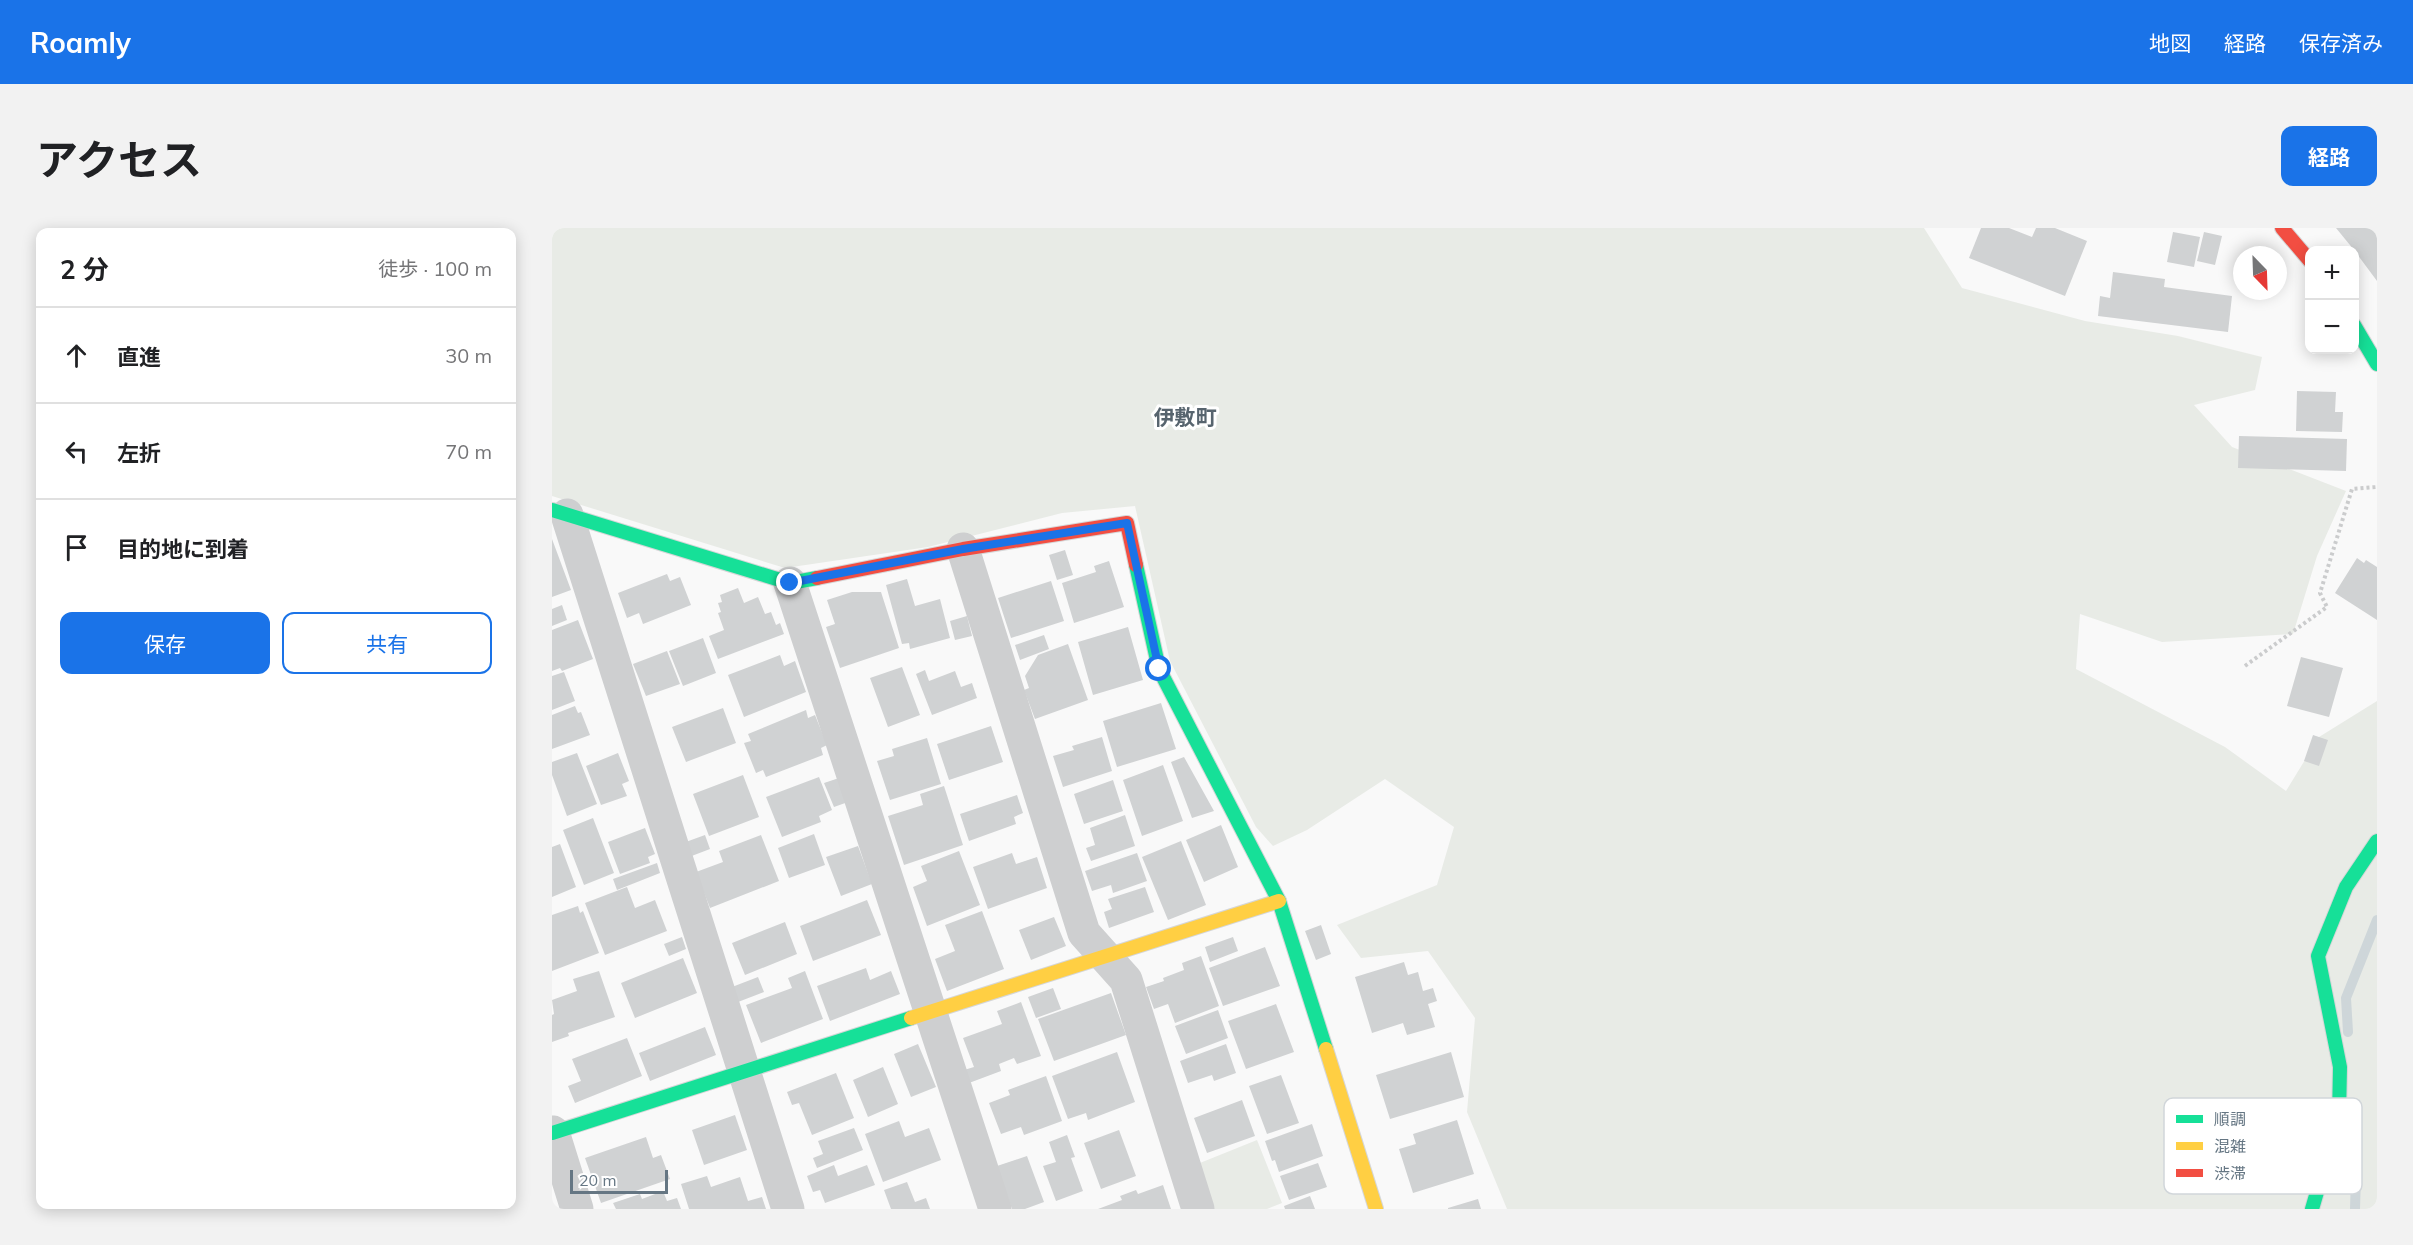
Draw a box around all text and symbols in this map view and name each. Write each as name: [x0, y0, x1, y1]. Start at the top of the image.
text: Roamly: [30, 25, 131, 60]
text: 地図: [2149, 30, 2191, 56]
text: 経路: [2224, 30, 2266, 56]
text: 保存済み: [2299, 30, 2383, 56]
button: 経路: [2281, 126, 2377, 186]
text: アクセス: [36, 133, 202, 186]
north arrow: [2233, 246, 2287, 300]
map controls: [2305, 246, 2359, 354]
button: +: [2305, 246, 2359, 300]
text: 2 分: [60, 253, 109, 286]
text: 徒歩 · 100 m: [378, 256, 492, 281]
button: −: [2305, 300, 2359, 354]
icon: ahead: [60, 339, 93, 372]
text: 直進: [117, 343, 161, 371]
text: 30 m: [445, 343, 492, 368]
district label: 伊敷町: [1154, 404, 1217, 430]
icon: left: [60, 435, 93, 468]
text: 左折: [117, 439, 161, 467]
text: 70 m: [445, 439, 492, 464]
icon: arrive: [60, 531, 93, 564]
text: 目的地に到着: [117, 535, 249, 563]
route end: [776, 569, 802, 595]
button: 保存: [60, 612, 270, 674]
button: 共有: [282, 612, 492, 674]
route start: [1145, 655, 1171, 681]
legend: [2164, 1098, 2362, 1194]
text: 順調: [2214, 1109, 2246, 1129]
text: 混雑: [2214, 1136, 2246, 1156]
text: 渋滞: [2214, 1163, 2246, 1183]
scale bar: [570, 1167, 668, 1194]
text: 20 m: [579, 1170, 616, 1190]

